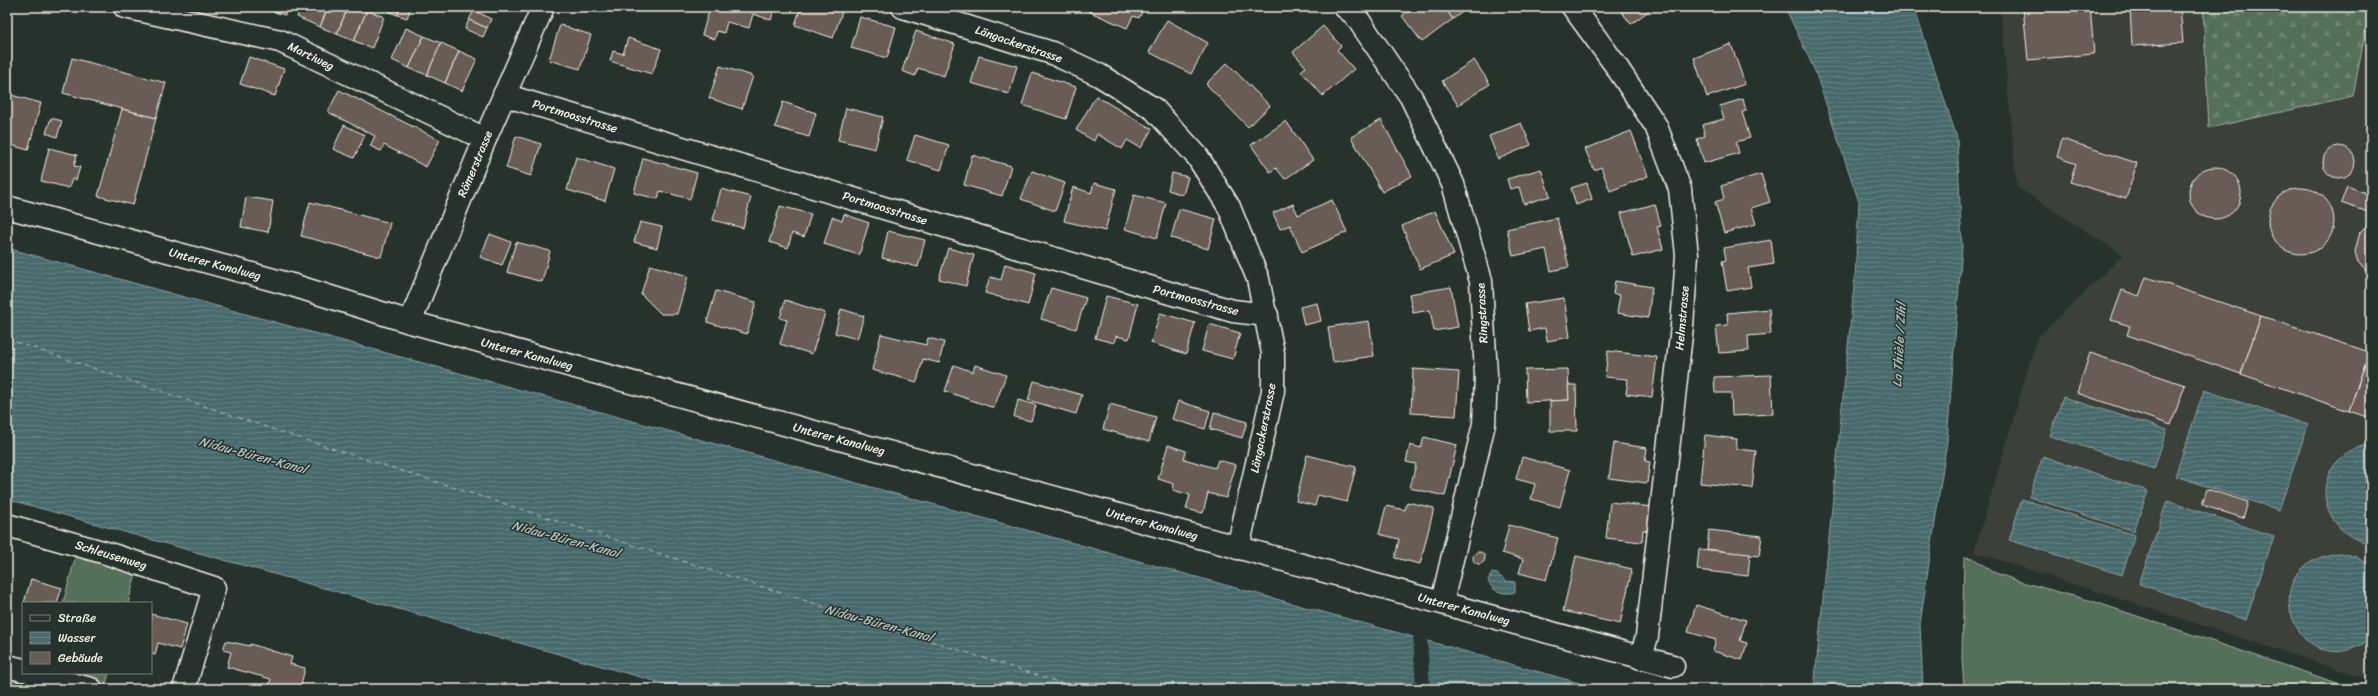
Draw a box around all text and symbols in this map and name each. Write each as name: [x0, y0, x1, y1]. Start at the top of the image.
street label: Längackerstrasse: [972, 19, 1066, 69]
street label: Martiweg: [284, 35, 338, 77]
street label: Portmoosstrasse: [530, 93, 620, 139]
street label: Römerstrasse: [451, 127, 499, 201]
street label: Portmoosstrasse: [840, 185, 930, 231]
street label: Unterer Kanalweg: [166, 241, 264, 287]
street label: Portmoosstrasse: [1151, 278, 1241, 322]
street label: Ringstrasse: [1469, 282, 1495, 344]
street label: Helmstrasse: [1668, 285, 1696, 351]
water label: La Thièle / Zihl: [1885, 299, 1913, 388]
street label: Unterer Kanalweg: [478, 331, 576, 377]
street label: Längackerstrasse: [1243, 381, 1283, 475]
street label: Unterer Kanalweg: [790, 416, 888, 462]
water label: Nidau-Büren-Kanal: [196, 430, 313, 481]
street label: Unterer Kanalweg: [1103, 501, 1201, 547]
water label: Nidau-Büren-Kanal: [509, 514, 626, 565]
street label: Schleusenweg: [72, 534, 150, 576]
street label: Unterer Kanalweg: [1415, 586, 1513, 632]
water label: Nidau-Büren-Kanal: [822, 598, 939, 649]
legend: [22, 602, 152, 674]
text: Straße: [58, 607, 96, 629]
text: Wasser: [58, 627, 96, 649]
text: Gebäude: [58, 647, 103, 669]

